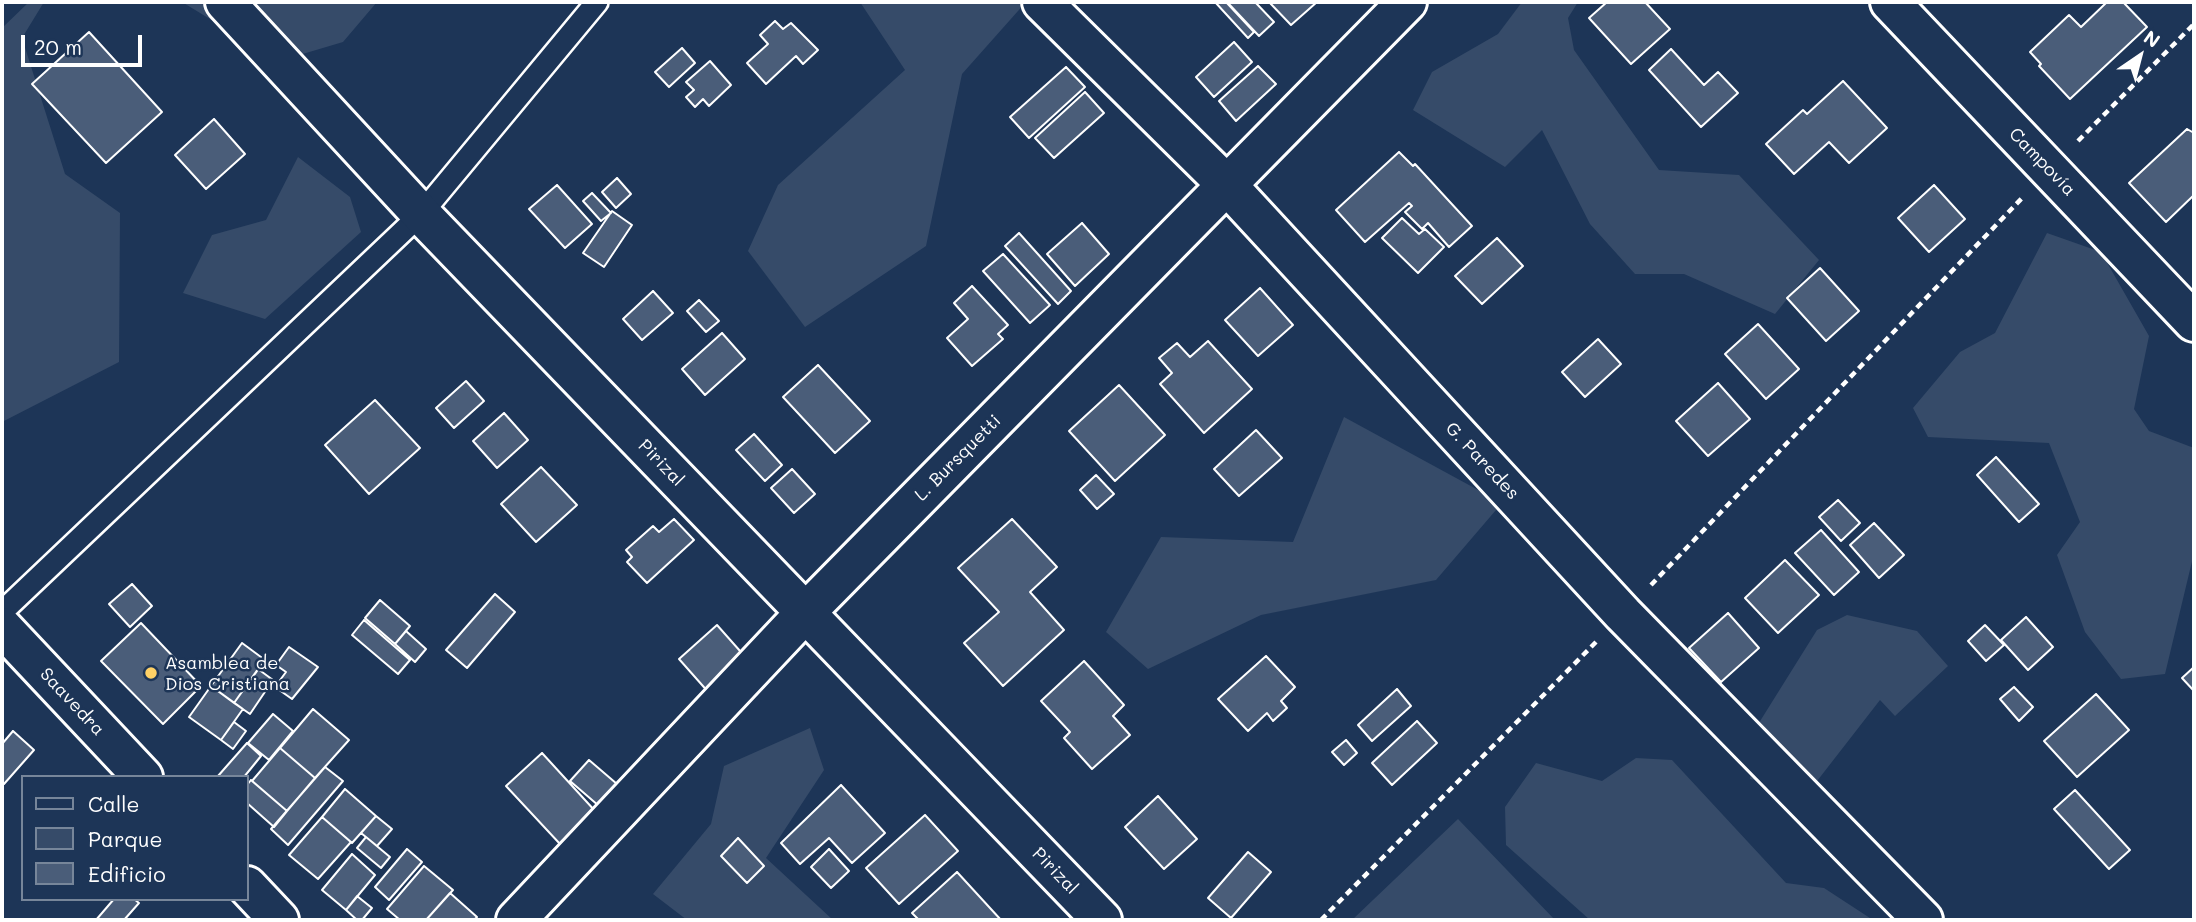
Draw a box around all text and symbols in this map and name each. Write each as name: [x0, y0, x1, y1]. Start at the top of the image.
scale bar: [24, 21, 145, 65]
north arrow: [2105, 21, 2175, 91]
text: N: [2139, 24, 2165, 53]
text: 20 m: [34, 33, 82, 60]
street label: Campovía: [2004, 123, 2080, 201]
street label: L. Bursquetti: [910, 410, 1006, 506]
street label: G. Paredes: [1441, 418, 1523, 504]
street label: Pirizal: [634, 435, 688, 491]
place label: Asamblea de Dios Cristiana: [165, 652, 290, 694]
street label: Saavedra: [35, 664, 109, 740]
marker: Asamblea de Dios Cristiana: [143, 665, 159, 681]
legend: [21, 775, 248, 901]
text: Calle: [88, 790, 140, 817]
text: Parque: [88, 825, 162, 852]
street label: Pirizal: [1028, 843, 1082, 899]
text: Edificio: [88, 860, 166, 887]

